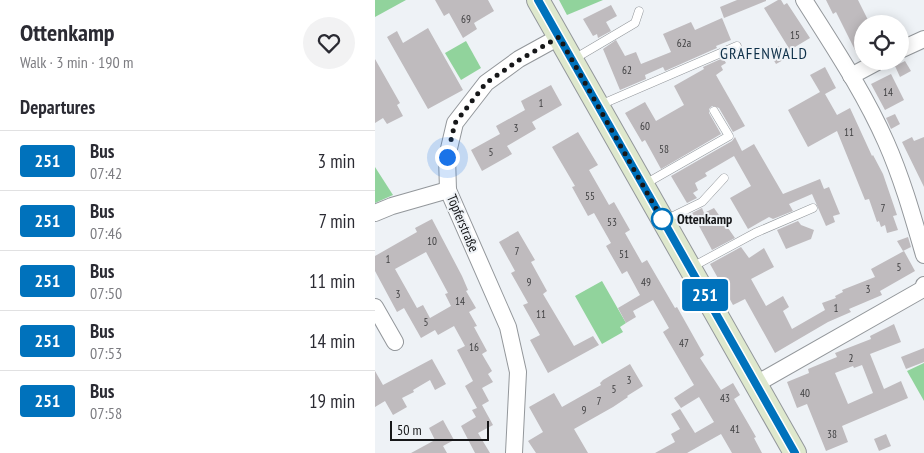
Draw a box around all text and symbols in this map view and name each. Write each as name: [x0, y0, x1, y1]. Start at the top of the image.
house number: 69: [461, 12, 471, 26]
map controls: [854, 15, 909, 70]
button: locate: [854, 15, 909, 70]
text: Ottenkamp: [20, 17, 115, 48]
button: heart: [303, 17, 355, 69]
house number: 15: [790, 28, 800, 42]
house number: 62a: [677, 36, 691, 50]
district label: GRAFENWALD: [720, 43, 808, 63]
text: Walk · 3 min · 190 m: [20, 52, 133, 72]
house number: 62: [622, 63, 632, 77]
house number: 14: [883, 85, 893, 99]
text: Departures: [20, 95, 95, 119]
house number: 1: [539, 96, 544, 110]
house number: 60: [640, 119, 650, 133]
house number: 3: [514, 121, 519, 135]
house number: 11: [844, 125, 854, 139]
text: Bus: [90, 139, 114, 163]
house number: 58: [659, 142, 669, 156]
your location: [435, 145, 460, 170]
house number: 5: [489, 145, 494, 159]
text: 251: [35, 149, 60, 172]
text: 3 min: [318, 149, 355, 173]
text: 07:42: [90, 163, 122, 183]
house number: 55: [585, 189, 595, 203]
street label: Töpferstraße: [443, 191, 483, 255]
text: Bus: [90, 199, 114, 223]
house number: 7: [881, 201, 886, 215]
marker: Ottenkamp: [651, 208, 673, 230]
text: 251: [35, 209, 60, 232]
text: 7 min: [318, 209, 355, 233]
place label: Ottenkamp: [677, 210, 732, 228]
house number: 53: [607, 215, 617, 229]
text: 07:46: [90, 223, 122, 243]
house number: 10: [427, 234, 437, 248]
house number: 7: [515, 244, 520, 258]
house number: 51: [619, 247, 629, 261]
house number: 1: [386, 252, 391, 266]
text: Bus: [90, 259, 114, 283]
house number: 5: [897, 260, 902, 274]
text: 251: [35, 269, 60, 292]
text: 11 min: [309, 269, 355, 293]
house number: 9: [527, 275, 532, 289]
house number: 49: [641, 275, 651, 289]
line badge: 251: [676, 279, 734, 311]
house number: 3: [866, 282, 871, 296]
text: 07:50: [90, 283, 122, 303]
text: 251: [692, 283, 718, 306]
house number: 3: [396, 287, 401, 301]
house number: 14: [455, 294, 465, 308]
house number: 1: [834, 301, 839, 315]
house number: 11: [536, 307, 546, 321]
house number: 5: [424, 315, 429, 329]
text: Bus: [90, 319, 114, 343]
text: 251: [35, 329, 60, 352]
text: 14 min: [309, 329, 355, 353]
house number: 47: [679, 336, 689, 350]
house number: 16: [469, 340, 479, 354]
text: 07:53: [90, 343, 122, 363]
house number: 2: [849, 351, 854, 365]
house number: 3: [627, 373, 632, 387]
text: Bus: [90, 379, 114, 403]
house number: 5: [612, 382, 617, 396]
house number: 40: [800, 386, 810, 400]
text: 251: [35, 389, 60, 412]
text: 19 min: [309, 389, 355, 413]
house number: 43: [720, 391, 730, 405]
house number: 7: [597, 394, 602, 408]
text: 07:58: [90, 403, 122, 423]
house number: 9: [582, 403, 587, 417]
scale bar: [390, 418, 489, 441]
text: 50 m: [397, 421, 422, 439]
house number: 41: [730, 422, 740, 436]
house number: 38: [827, 427, 837, 441]

